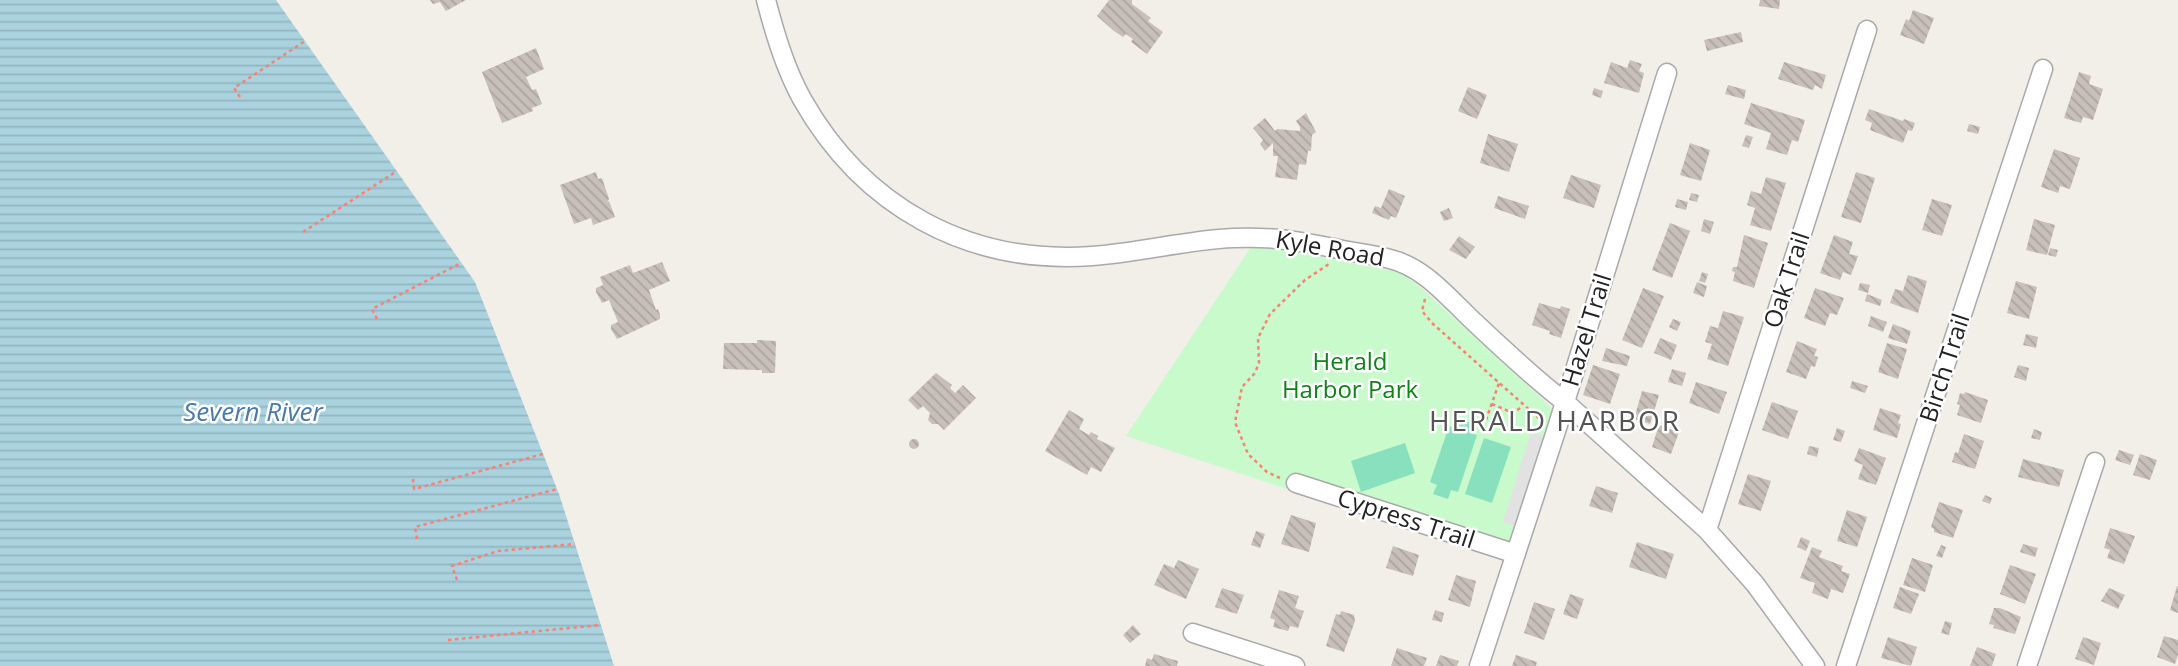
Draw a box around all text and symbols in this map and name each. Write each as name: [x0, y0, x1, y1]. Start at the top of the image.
street label: Kyle Road: [1273, 222, 1387, 273]
street label: Oak Trail: [1755, 227, 1817, 332]
street label: Hazel Trail: [1553, 269, 1618, 390]
street label: Birch Trail: [1911, 309, 1977, 426]
park label: Herald Harbor Park: [1282, 344, 1418, 405]
water label: Severn River: [183, 393, 325, 429]
district label: HERALD HARBOR: [1429, 401, 1681, 439]
street label: Cypress Trail: [1334, 480, 1479, 555]

